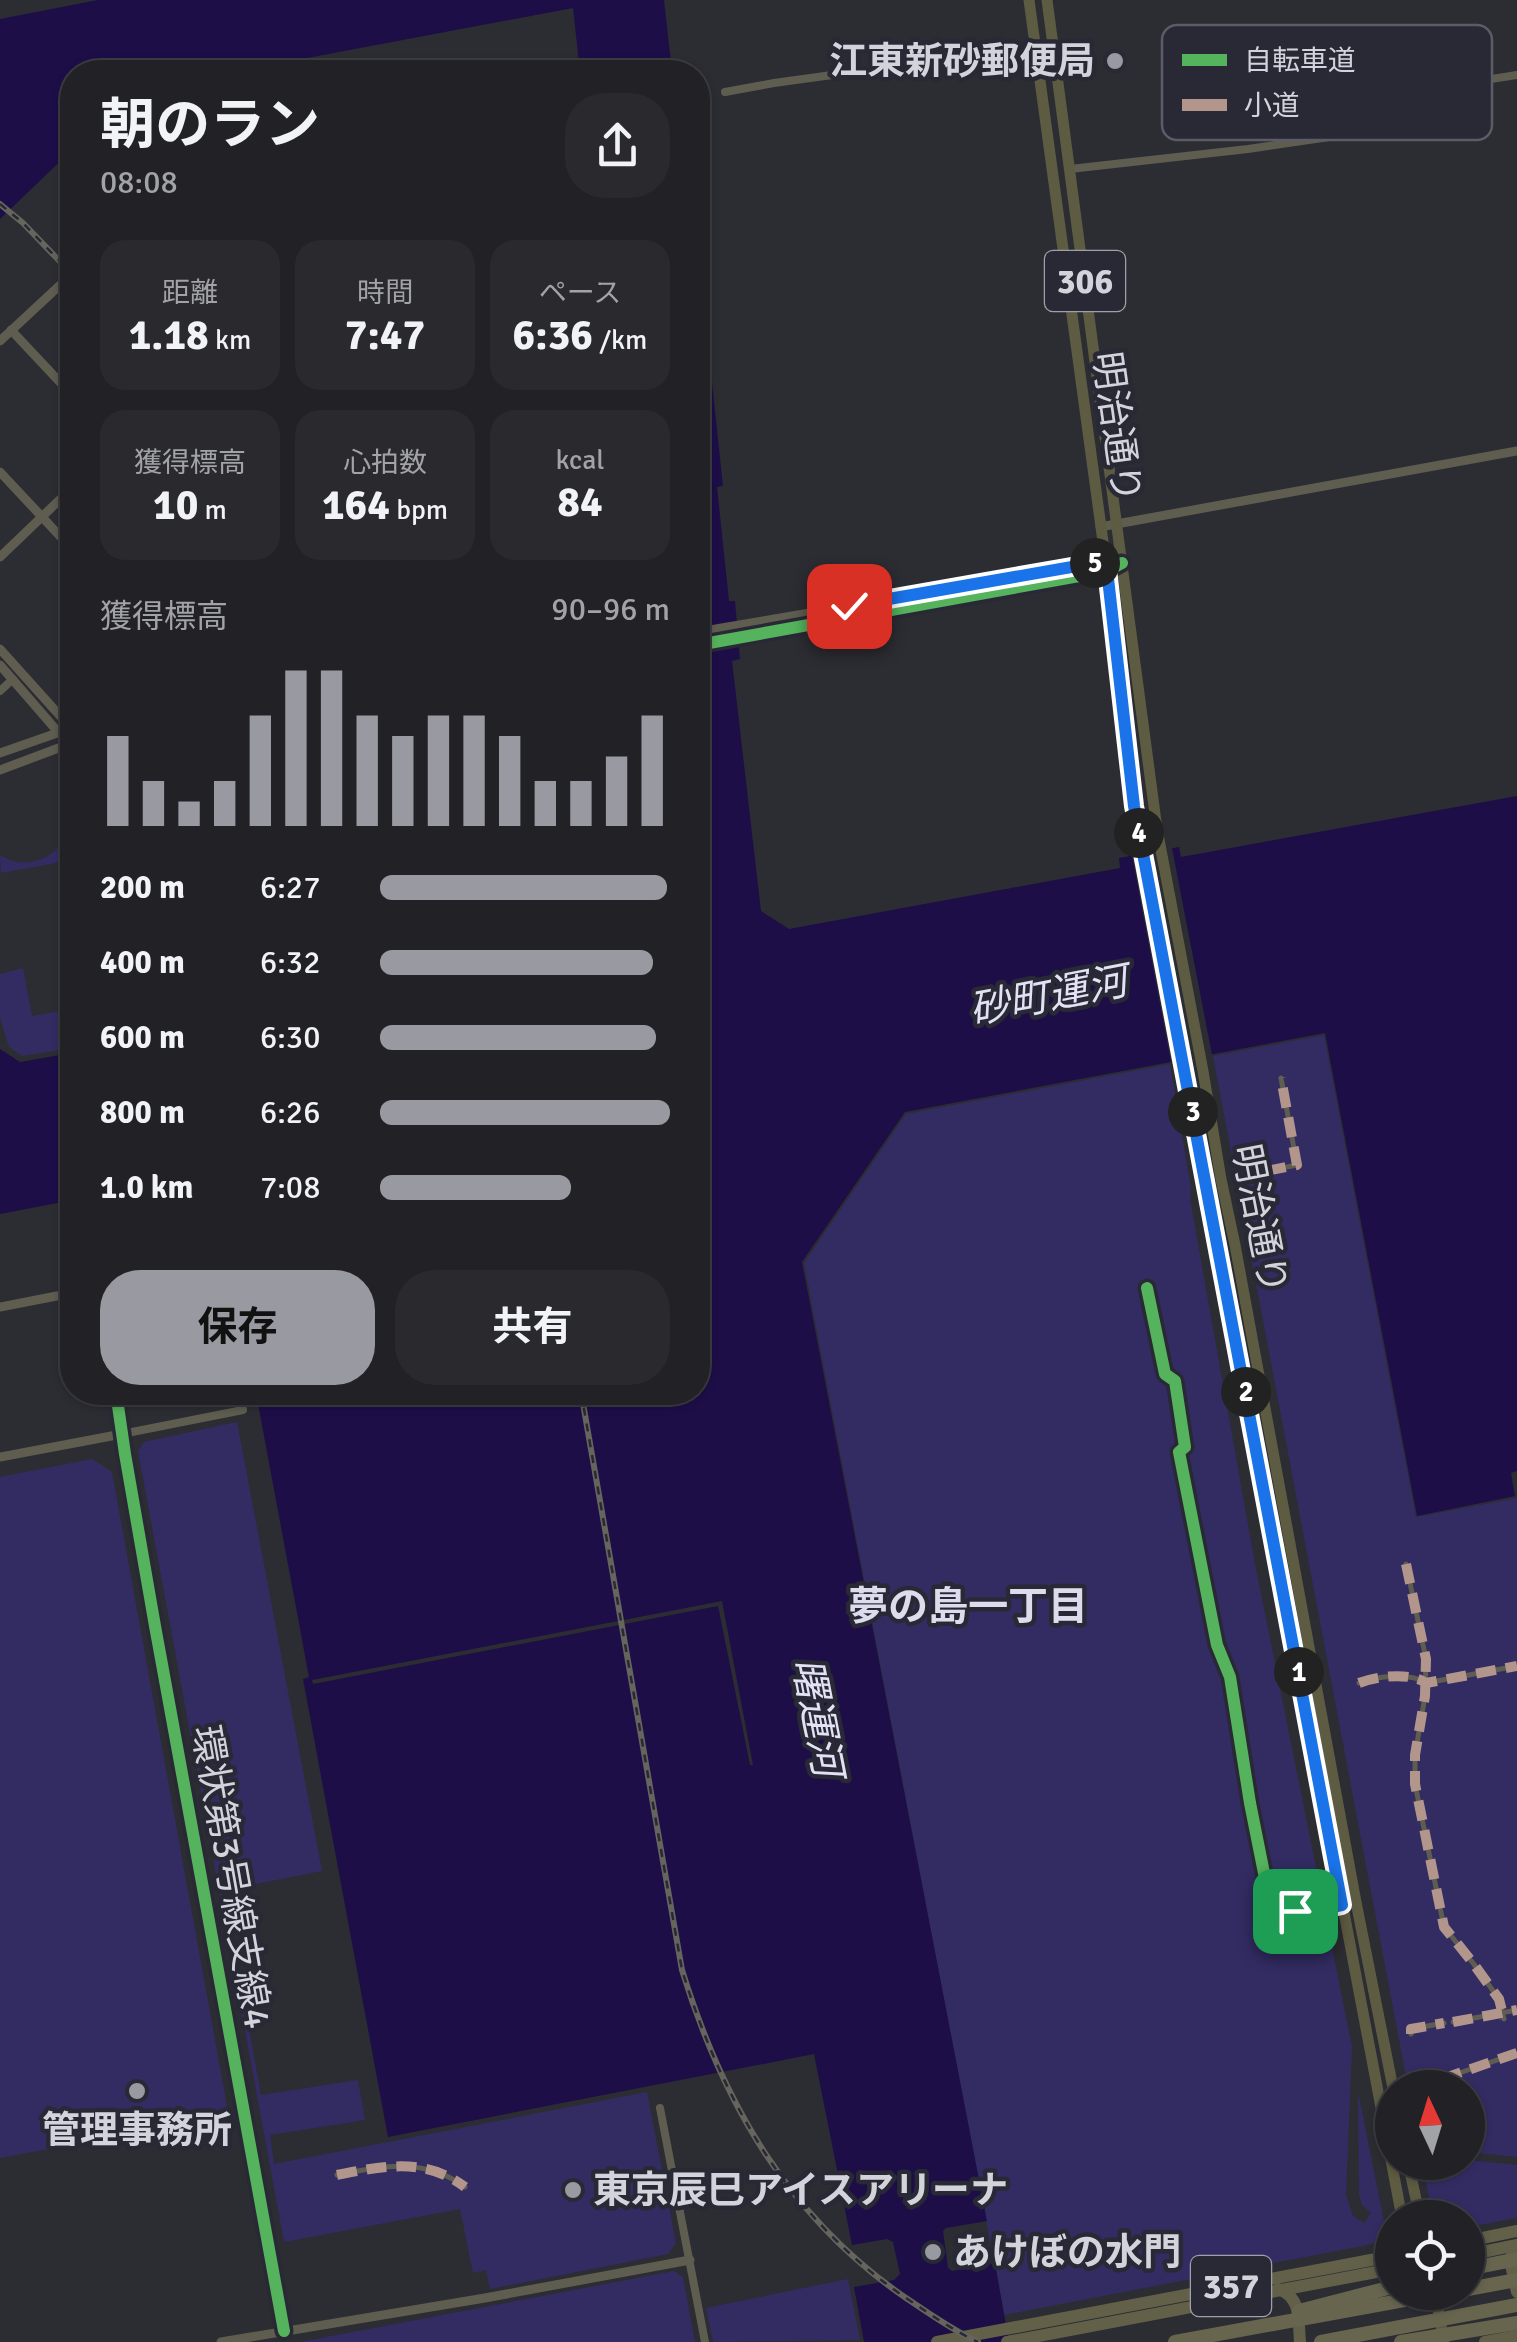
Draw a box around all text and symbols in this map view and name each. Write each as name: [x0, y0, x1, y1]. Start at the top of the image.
legend: [1162, 25, 1492, 140]
place label: 江東新砂郵便局: [829, 38, 1095, 85]
text: 自転車道: [1244, 44, 1356, 78]
marker: 江東新砂郵便局: [1104, 50, 1126, 72]
text: 小道: [1244, 89, 1300, 123]
text: 朝のラン: [100, 91, 320, 159]
button: share: [565, 93, 670, 198]
text: 08:08: [100, 163, 178, 202]
road number: 306: [1045, 251, 1125, 311]
text: 距離: [162, 276, 218, 310]
text: 時間: [357, 276, 413, 310]
text: ペース: [539, 276, 621, 310]
text: 1.18: [129, 310, 209, 361]
text: 7:47: [345, 310, 425, 361]
text: 6:36: [513, 310, 593, 361]
text: km: [209, 323, 251, 357]
text: /km: [593, 323, 647, 357]
street label: 明治通り: [1083, 349, 1150, 506]
text: kcal: [555, 443, 605, 477]
text: 獲得標高: [134, 446, 246, 480]
text: 心拍数: [343, 446, 427, 480]
text: 84: [557, 477, 603, 528]
text: 10: [153, 480, 198, 531]
text: 164: [322, 480, 390, 531]
text: m: [198, 493, 227, 527]
text: bpm: [390, 493, 448, 527]
pin: 5: [1070, 538, 1120, 588]
text: 5: [1087, 546, 1103, 580]
pin: [807, 564, 892, 649]
icon: check: [822, 579, 877, 634]
text: 90–96 m: [551, 590, 670, 629]
text: 獲得標高: [100, 597, 228, 636]
pin: 4: [1114, 808, 1164, 858]
text: 4: [1131, 816, 1147, 850]
text: 200 m: [100, 868, 185, 907]
text: 6:27: [260, 868, 320, 907]
text: 400 m: [100, 943, 185, 982]
text: 6:32: [260, 943, 320, 982]
water label: 砂町運河: [965, 955, 1138, 1036]
text: 600 m: [100, 1018, 185, 1057]
text: 6:30: [260, 1018, 320, 1057]
pin: 3: [1168, 1087, 1218, 1137]
text: 800 m: [100, 1093, 185, 1132]
text: 6:26: [260, 1093, 320, 1132]
text: 3: [1185, 1095, 1201, 1129]
street label: 明治通り: [1222, 1140, 1297, 1298]
text: 1.0 km: [100, 1168, 193, 1207]
text: 7:08: [260, 1168, 320, 1207]
button: 保存: [100, 1270, 375, 1385]
button: 共有: [395, 1270, 670, 1385]
pin: 2: [1221, 1367, 1271, 1417]
text: 2: [1238, 1375, 1254, 1409]
district label: 夢の島一丁目: [848, 1582, 1088, 1632]
pin: 1: [1274, 1647, 1324, 1697]
water label: 曙運河: [781, 1654, 854, 1788]
text: 1: [1291, 1655, 1307, 1689]
street label: 環状第3号線支線4: [182, 1722, 281, 2032]
pin: [1253, 1869, 1338, 1954]
icon: arrive: [1268, 1884, 1323, 1939]
north arrow: [1375, 2070, 1485, 2180]
map controls: [1375, 2070, 1485, 2310]
marker: 管理事務所: [126, 2080, 148, 2102]
place label: 管理事務所: [42, 2107, 232, 2154]
place label: 東京辰巳アイスアリーナ: [593, 2167, 1008, 2214]
marker: 東京辰巳アイスアリーナ: [562, 2179, 584, 2201]
button: locate: [1375, 2200, 1485, 2310]
place label: あけぼの水門: [953, 2229, 1181, 2276]
marker: あけぼの水門: [922, 2241, 944, 2263]
road number: 357: [1191, 2256, 1271, 2316]

